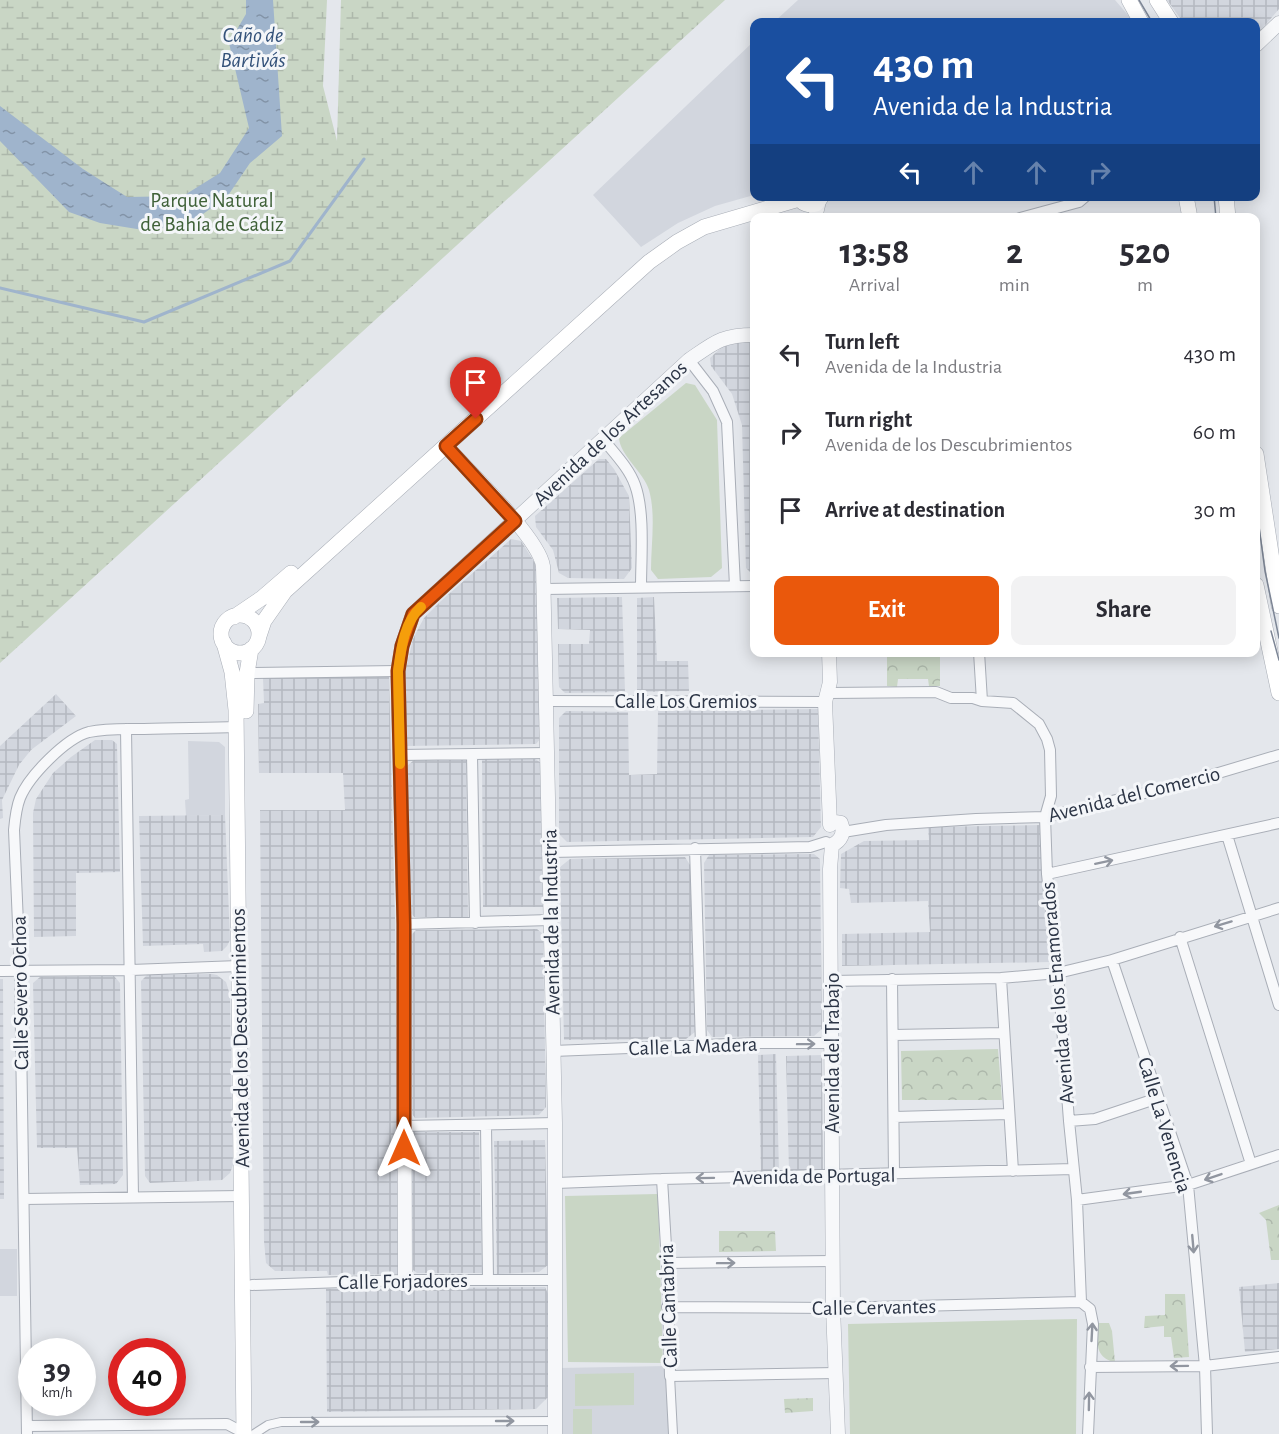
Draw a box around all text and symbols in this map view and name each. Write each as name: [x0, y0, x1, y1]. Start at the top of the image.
water label: Caño de Bartivás: [220, 24, 286, 71]
icon: left: [774, 42, 852, 120]
text: 430 m: [873, 44, 974, 86]
text: Avenida de la Industria: [873, 93, 1112, 120]
icon: left: [894, 156, 927, 189]
icon: ahead: [957, 156, 990, 189]
icon: ahead: [1020, 156, 1053, 189]
icon: right: [1083, 156, 1116, 189]
park label: Parque Natural de Bahía de Cádiz: [140, 190, 284, 235]
text: 13:58: [839, 234, 909, 270]
text: 2: [1006, 234, 1023, 270]
text: 520: [1119, 234, 1171, 270]
text: Arrival: [849, 275, 900, 295]
text: min: [999, 275, 1030, 295]
text: m: [1137, 275, 1153, 295]
text: Turn left: [825, 331, 899, 353]
icon: left: [774, 338, 807, 371]
text: 430 m: [1184, 343, 1236, 365]
pin: [450, 357, 501, 419]
street label: Avenida de los Artesanos: [529, 357, 691, 510]
text: Avenida de la Industria: [825, 357, 1002, 377]
icon: arrive: [459, 366, 492, 399]
text: Turn right: [825, 409, 912, 431]
icon: right: [774, 416, 807, 449]
text: 60 m: [1193, 421, 1236, 443]
text: Avenida de los Descubrimientos: [825, 435, 1073, 455]
icon: arrive: [774, 494, 807, 527]
text: Arrive at destination: [825, 499, 1005, 521]
text: 30 m: [1194, 499, 1236, 521]
button: Exit: [774, 576, 999, 645]
button: Share: [1011, 576, 1236, 645]
street label: Calle Los Gremios: [615, 691, 757, 712]
street label: Avenida del Comercio: [1046, 763, 1222, 826]
street label: Avenida de la Industria: [539, 828, 564, 1015]
one-way arrow: [1094, 855, 1113, 867]
street label: Avenida de los Enamorados: [1037, 881, 1078, 1105]
street label: Avenida de los Descubrimientos: [228, 908, 253, 1168]
street label: Calle Severo Ochoa: [9, 915, 32, 1070]
one-way arrow: [1214, 919, 1233, 930]
street label: Avenida del Trabajo: [822, 973, 843, 1133]
street label: Calle La Madera: [628, 1034, 758, 1059]
one-way arrow: [796, 1038, 816, 1050]
street label: Calle La Venencia: [1134, 1055, 1195, 1196]
position arrow: [372, 1116, 436, 1180]
street label: Avenida de Portugal: [732, 1165, 896, 1188]
one-way arrow: [695, 1172, 715, 1184]
one-way arrow: [1205, 1172, 1223, 1183]
one-way arrow: [1123, 1187, 1143, 1198]
one-way arrow: [1188, 1233, 1199, 1253]
street label: Calle Cantabria: [656, 1243, 681, 1368]
one-way arrow: [715, 1257, 735, 1269]
street label: Calle Forjadores: [338, 1270, 468, 1293]
street label: Calle Cervantes: [812, 1296, 936, 1319]
one-way arrow: [1086, 1323, 1097, 1343]
speed limit sign: 40: [108, 1338, 186, 1416]
text: 39: [43, 1355, 71, 1385]
one-way arrow: [1170, 1360, 1190, 1372]
text: km/h: [42, 1385, 72, 1400]
one-way arrow: [1083, 1391, 1095, 1411]
one-way arrow: [494, 1415, 514, 1427]
one-way arrow: [299, 1416, 319, 1428]

